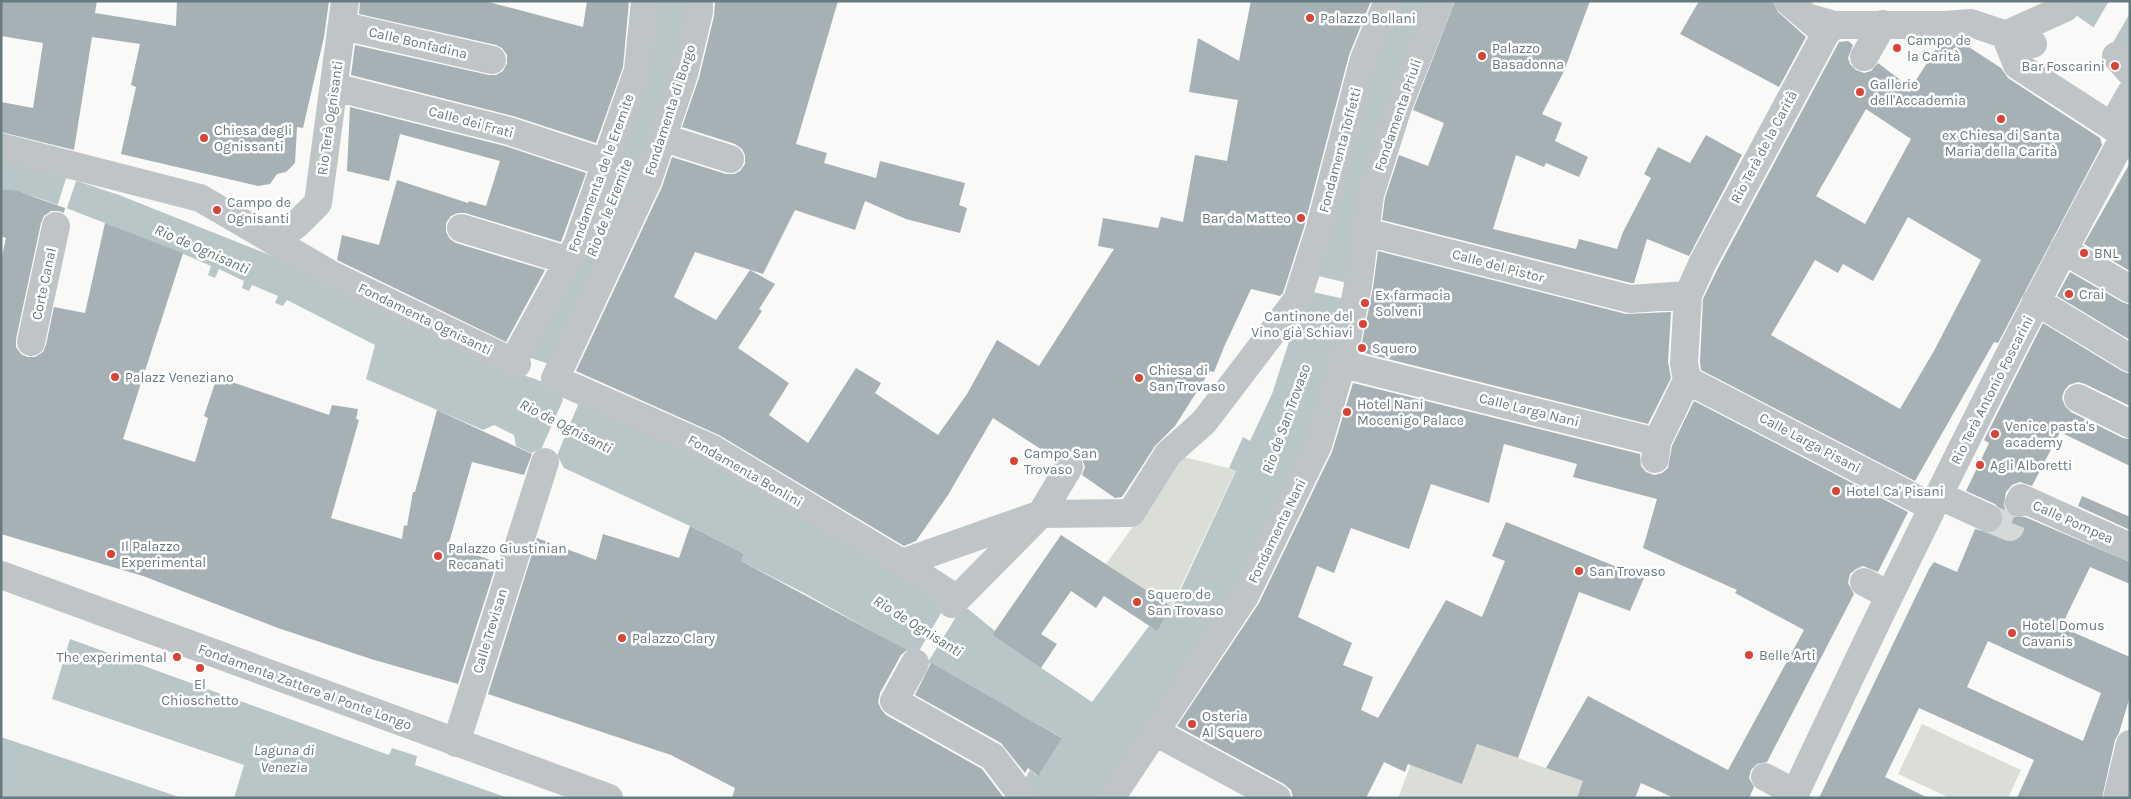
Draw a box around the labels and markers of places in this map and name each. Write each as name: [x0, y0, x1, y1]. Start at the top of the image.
place label: Palazzo Bollani: [1320, 10, 1416, 27]
marker: Palazzo Bollani: [1304, 12, 1316, 24]
place label: Campo de la Carità: [1907, 32, 1971, 65]
place label: Palazzo Basadonna: [1492, 40, 1564, 73]
marker: Campo de la Carità: [1891, 42, 1903, 54]
marker: Palazzo Basadonna: [1476, 50, 1488, 62]
place label: Bar Foscarini: [2021, 58, 2105, 75]
marker: Bar Foscarini: [2109, 60, 2121, 72]
place label: Gallerie dell'Accademia: [1870, 76, 1966, 109]
marker: Gallerie dell'Accademia: [1854, 86, 1866, 98]
marker: ex Chiesa di Santa Maria della Carità: [1995, 113, 2007, 125]
place label: Chiesa degli Ognissanti: [214, 122, 292, 155]
place label: ex Chiesa di Santa Maria della Carità: [1942, 127, 2060, 160]
marker: Chiesa degli Ognissanti: [198, 132, 210, 144]
place label: Campo de Ognisanti: [227, 194, 291, 227]
marker: Campo de Ognisanti: [211, 204, 223, 216]
place label: Bar da Matteo: [1202, 210, 1291, 227]
marker: Bar da Matteo: [1295, 212, 1307, 224]
place label: BNL: [2094, 245, 2119, 262]
marker: BNL: [2078, 247, 2090, 259]
place label: Crai: [2079, 286, 2105, 303]
place label: Ex farmacia Solveni: [1375, 287, 1451, 320]
marker: Crai: [2063, 288, 2075, 300]
marker: Ex farmacia Solveni: [1359, 297, 1371, 309]
place label: Cantinone del Vino già Schiavi: [1251, 308, 1353, 341]
marker: Cantinone del Vino già Schiavi: [1357, 318, 1369, 330]
place label: Squero: [1372, 340, 1417, 357]
marker: Squero: [1356, 342, 1368, 354]
place label: Chiesa di San Trovaso: [1149, 362, 1225, 395]
place label: Palazz Veneziano: [125, 369, 234, 386]
marker: Palazz Veneziano: [109, 371, 121, 383]
marker: Chiesa di San Trovaso: [1133, 372, 1145, 384]
place label: Hotel Nani Mocenigo Palace: [1357, 396, 1464, 429]
marker: Hotel Nani Mocenigo Palace: [1341, 406, 1353, 418]
place label: Venice pasta's academy: [2005, 418, 2095, 451]
marker: Venice pasta's academy: [1989, 428, 2001, 440]
place label: Campo San Trovaso: [1024, 445, 1097, 478]
marker: Campo San Trovaso: [1008, 455, 1020, 467]
place label: Agli Alboretti: [1990, 457, 2072, 474]
marker: Agli Alboretti: [1974, 459, 1986, 471]
place label: Hotel Ca' Pisani: [1846, 483, 1944, 500]
marker: Hotel Ca' Pisani: [1830, 485, 1842, 497]
place label: Il Palazzo Experimental: [121, 538, 206, 571]
place label: Palazzo Giustinian Recanati: [448, 540, 567, 573]
marker: Il Palazzo Experimental: [105, 548, 117, 560]
marker: Palazzo Giustinian Recanati: [432, 550, 444, 562]
place label: San Trovaso: [1589, 563, 1665, 580]
marker: San Trovaso: [1573, 565, 1585, 577]
place label: Squero de San Trovaso: [1147, 586, 1223, 619]
marker: Squero de San Trovaso: [1131, 596, 1143, 608]
place label: Hotel Domus Cavanis: [2022, 617, 2105, 650]
marker: Hotel Domus Cavanis: [2006, 627, 2018, 639]
place label: Palazzo Clary: [632, 630, 716, 647]
marker: Palazzo Clary: [616, 632, 628, 644]
place label: Belle Arti: [1759, 647, 1816, 664]
place label: The experimental: [56, 649, 167, 666]
marker: Belle Arti: [1743, 649, 1755, 661]
marker: The experimental: [171, 651, 183, 663]
marker: El Chioschetto: [194, 662, 206, 674]
place label: El Chioschetto: [161, 676, 239, 709]
place label: Osteria Al Squero: [1202, 708, 1262, 741]
marker: Osteria Al Squero: [1186, 718, 1198, 730]

